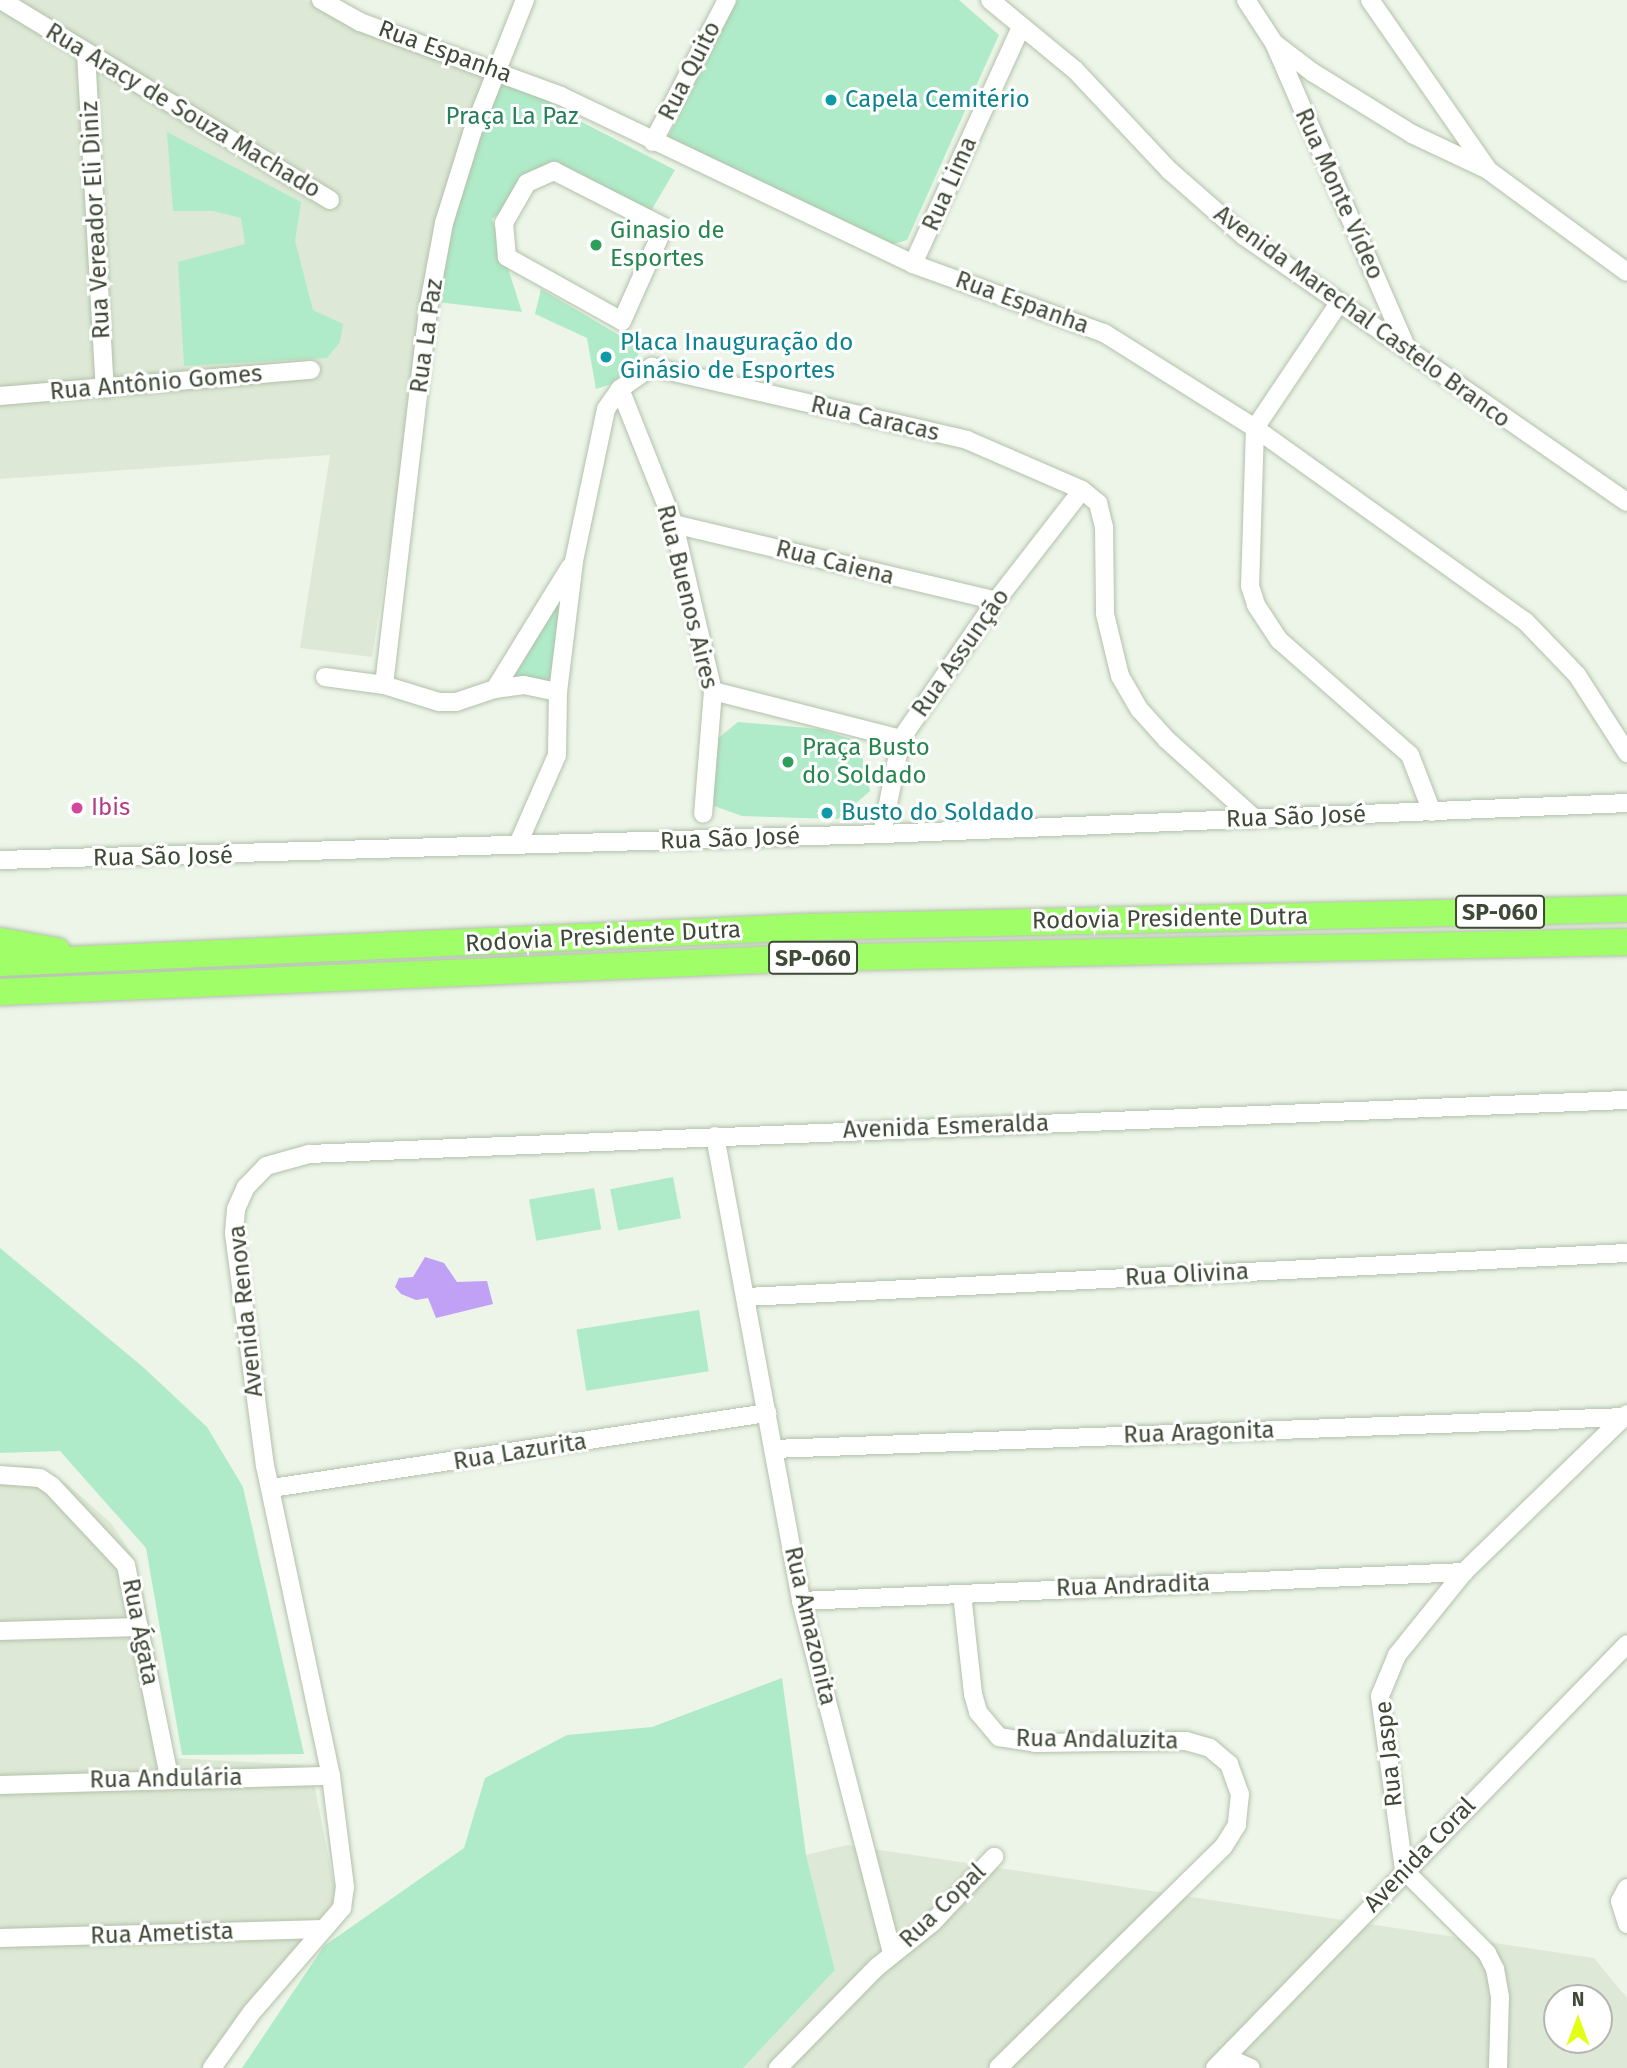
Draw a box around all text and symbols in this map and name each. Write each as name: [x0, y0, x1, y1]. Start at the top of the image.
street label: Rua Espanha: [374, 15, 516, 89]
street label: Rua Aracy de Souza Machado: [40, 17, 326, 205]
street label: Rua Quito: [653, 17, 727, 125]
place label: Capela Cemitério: [845, 86, 1030, 114]
marker: Capela Cemitério: [823, 92, 839, 108]
street label: Rua Vereador Eli Diniz: [75, 100, 117, 340]
park label: Praça La Paz: [446, 103, 578, 131]
street label: Rua Monte Vídeo: [1288, 104, 1390, 284]
street label: Rua Lima: [916, 132, 984, 236]
street label: Avenida Marechal Castelo Branco: [1208, 200, 1516, 434]
place label: Ginasio de Esportes: [610, 217, 725, 273]
marker: Ginasio de Esportes: [588, 237, 604, 253]
street label: Rua Espanha: [951, 266, 1093, 340]
street label: Rua La Paz: [405, 277, 449, 395]
place label: Placa Inauguração do Ginásio de Esportes: [620, 329, 853, 385]
marker: Placa Inauguração do Ginásio de Esportes: [598, 349, 614, 365]
street label: Rua Antônio Gomes: [49, 359, 263, 407]
street label: Rua Caracas: [808, 390, 942, 448]
street label: Rua Buenos Aires: [650, 502, 724, 692]
street label: Rua Caiena: [773, 534, 897, 592]
street label: Rua Assunção: [906, 583, 1016, 723]
place label: Praça Busto do Soldado: [802, 734, 930, 790]
marker: Praça Busto do Soldado: [780, 754, 796, 770]
place label: Ibis: [91, 794, 130, 822]
place label: Busto do Soldado: [841, 799, 1034, 827]
marker: Ibis: [69, 800, 85, 816]
street label: Rua São José: [1226, 800, 1366, 834]
marker: Busto do Soldado: [819, 805, 835, 821]
street label: Rua São José: [660, 822, 800, 856]
street label: Rua São José: [93, 841, 233, 873]
road number: SP-060: [1454, 892, 1546, 931]
street label: Rodovia Presidente Dutra: [1032, 902, 1308, 936]
street label: Rodovia Presidente Dutra: [464, 915, 742, 959]
road number: SP-060: [768, 939, 858, 978]
street label: Avenida Esmeralda: [842, 1109, 1050, 1145]
street label: Avenida Renova: [223, 1224, 269, 1398]
street label: Rua Olivina: [1124, 1257, 1250, 1293]
street label: Rua Aragonita: [1123, 1416, 1275, 1450]
street label: Rua Lazurita: [451, 1427, 589, 1477]
street label: Rua Amazonita: [778, 1544, 842, 1708]
street label: Rua Andradita: [1055, 1569, 1211, 1603]
street label: Rua Ágata: [116, 1576, 164, 1688]
street label: Rua Jaspe: [1369, 1699, 1409, 1809]
street label: Rua Andaluzita: [1015, 1724, 1179, 1756]
street label: Rua Andulária: [89, 1763, 243, 1795]
street label: Avenida Coral: [1358, 1792, 1482, 1918]
street label: Rua Copal: [894, 1858, 992, 1954]
street label: Rua Ametista: [90, 1917, 234, 1951]
north arrow: [1543, 1984, 1613, 2054]
text: N: [1572, 1988, 1584, 2011]

